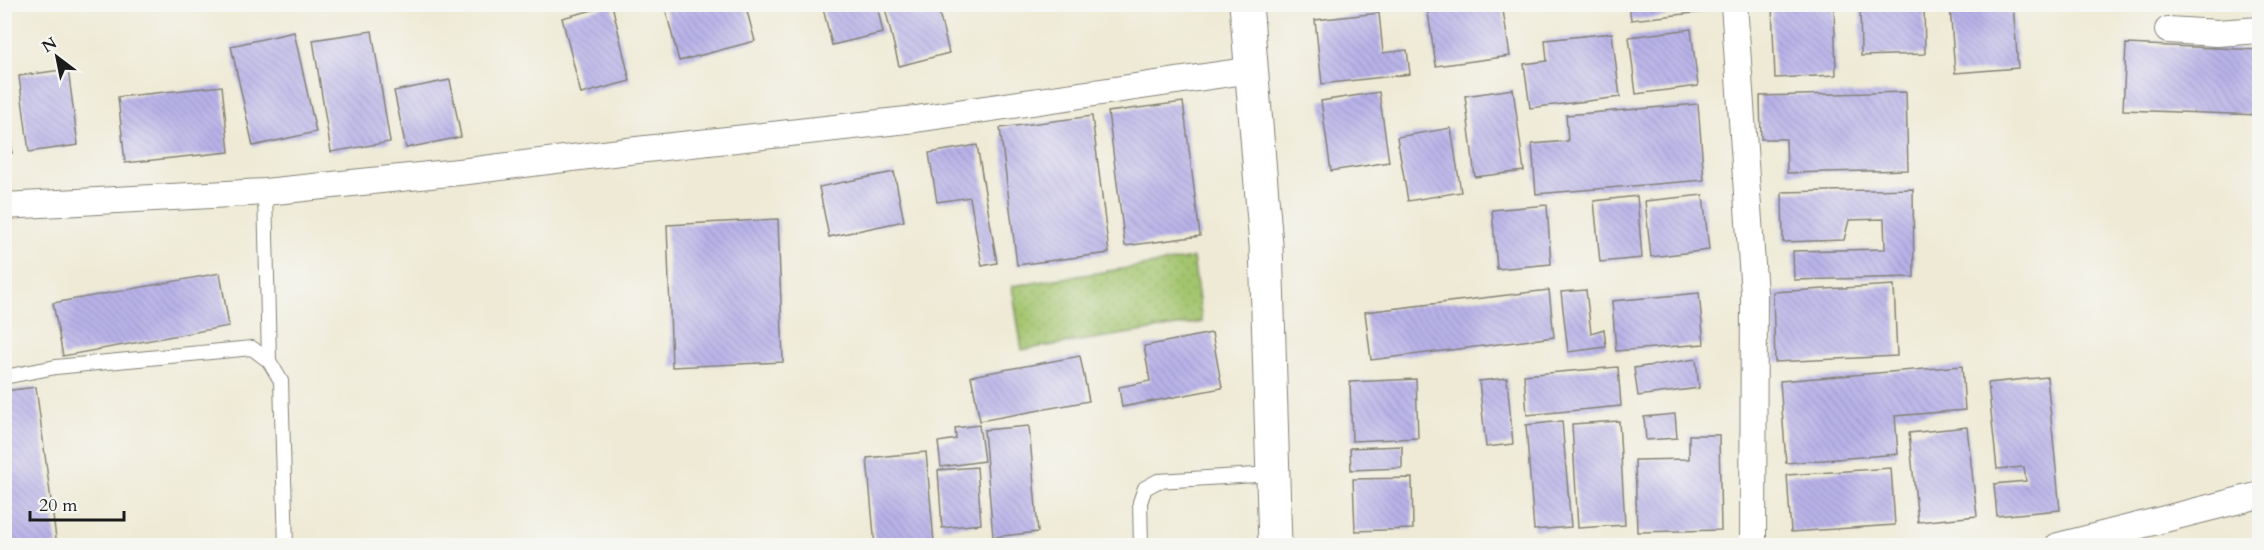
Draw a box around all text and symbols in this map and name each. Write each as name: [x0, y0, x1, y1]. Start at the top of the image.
north arrow: [27, 27, 87, 87]
text: N: [38, 32, 61, 58]
scale bar: [30, 484, 124, 522]
text: 20 m: [39, 493, 78, 518]

